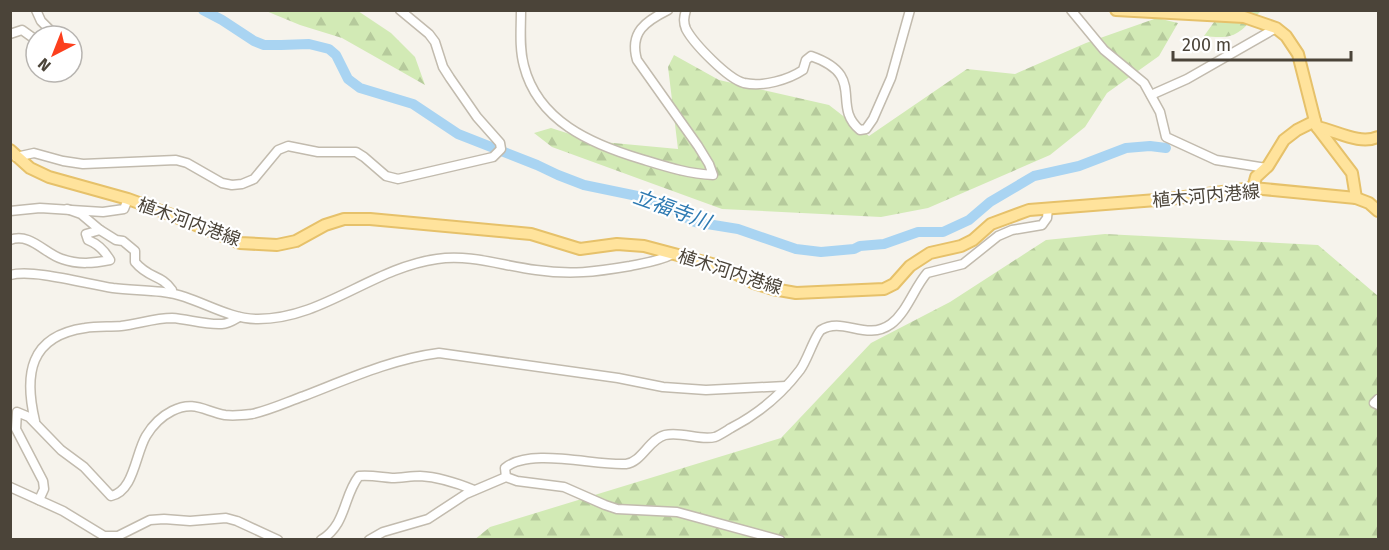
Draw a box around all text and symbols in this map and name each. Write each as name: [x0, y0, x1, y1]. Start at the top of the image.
north arrow: [24, 24, 84, 84]
scale bar: [1173, 24, 1352, 62]
text: 200 m: [1182, 34, 1231, 56]
text: N: [34, 54, 55, 75]
street label: 植木河内港線: [1151, 180, 1261, 212]
water label: 立福寺川: [630, 184, 716, 235]
street label: 植木河内港線: [134, 193, 244, 251]
street label: 植木河内港線: [675, 245, 785, 299]

